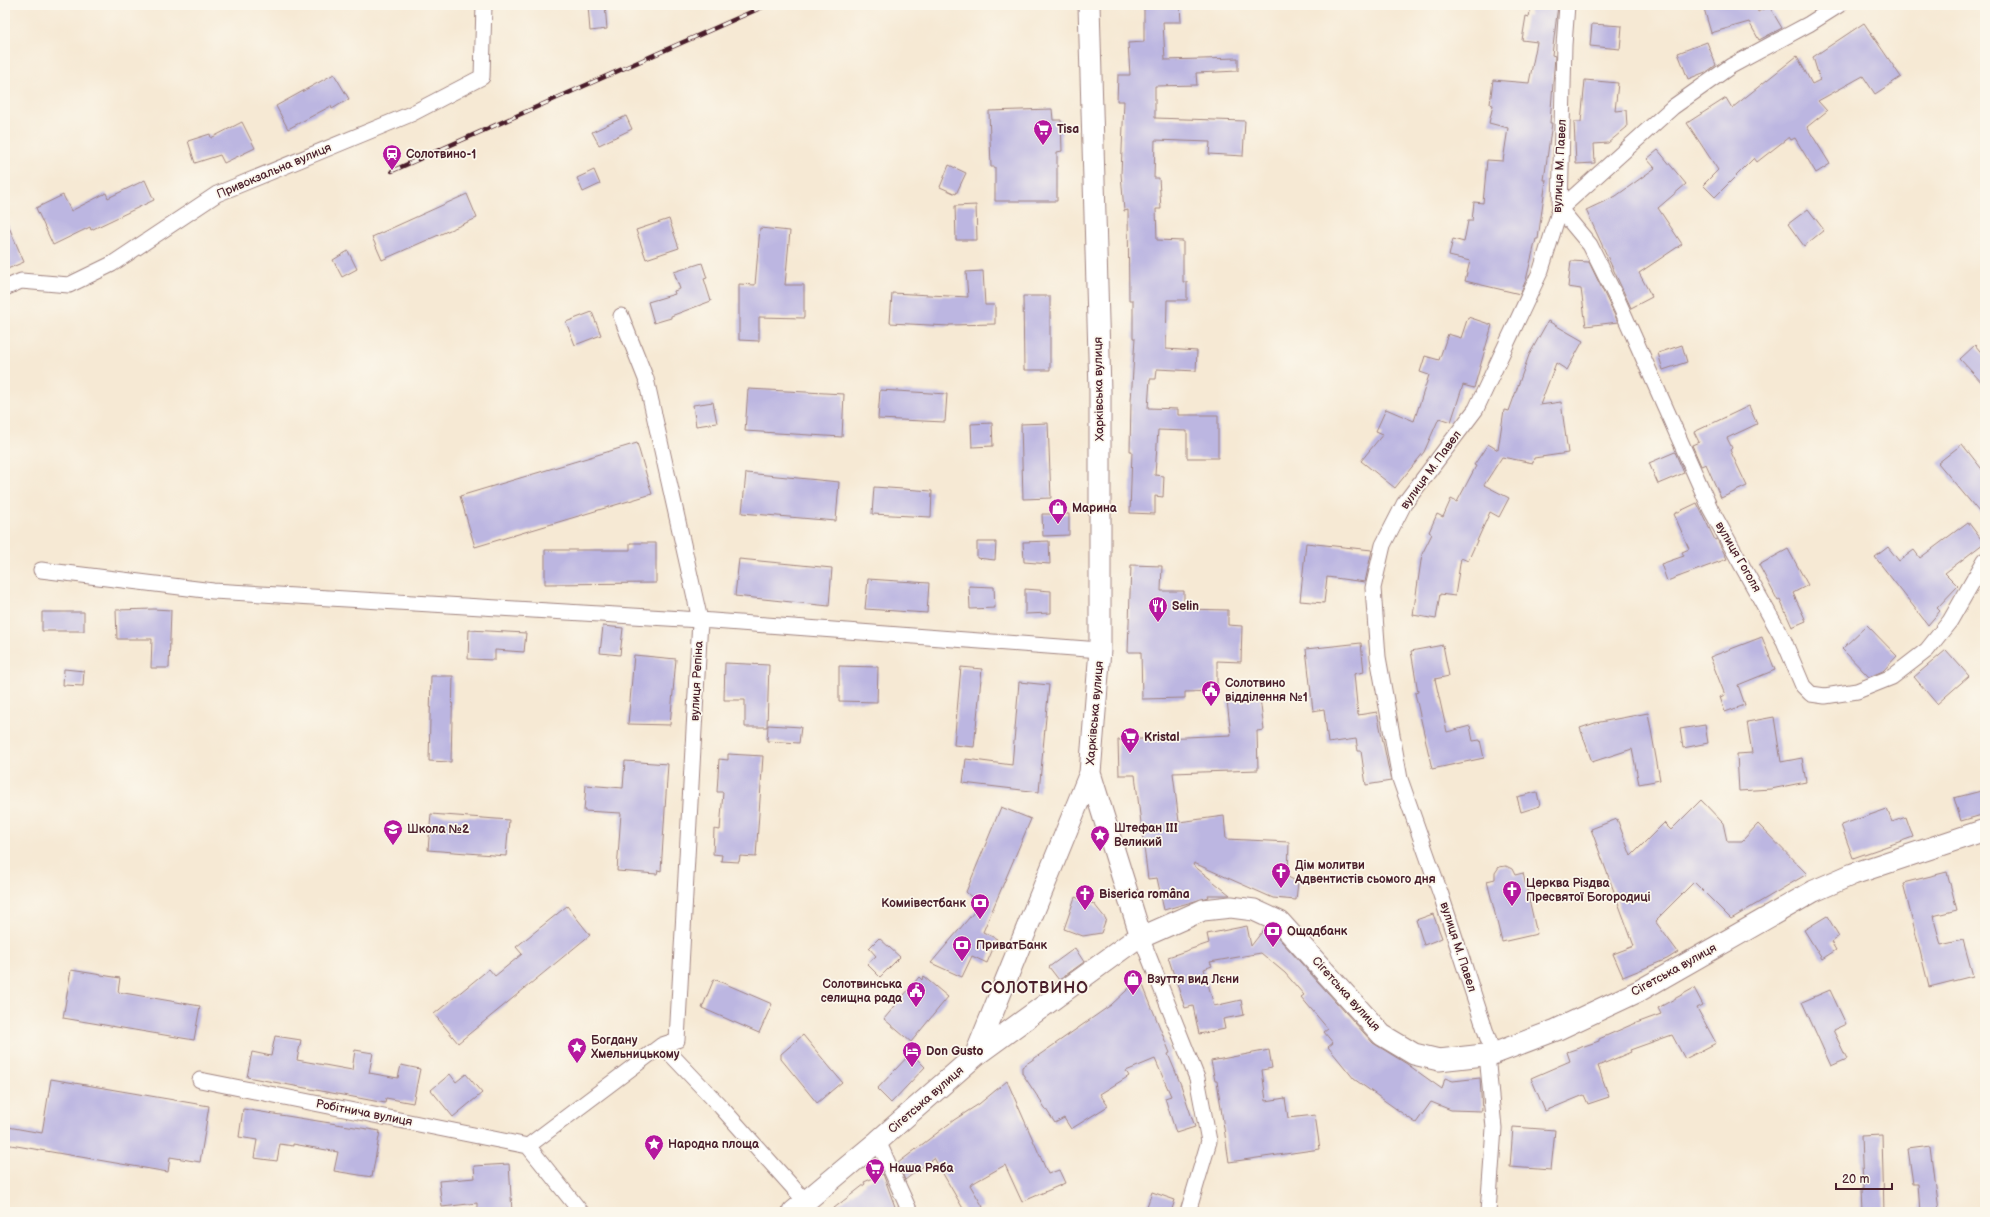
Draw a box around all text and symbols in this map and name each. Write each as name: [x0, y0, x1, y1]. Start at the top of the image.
supermarket icon: Tisa: [1032, 118, 1054, 146]
street label: вулиця М. Павел: [1550, 119, 1570, 213]
place label: Tisa: [1057, 122, 1079, 137]
street label: Привокзальна вулиця: [214, 140, 334, 202]
station icon: Солотвино-1: [381, 143, 403, 171]
place label: Солотвино-1: [406, 147, 476, 162]
street label: Харківська вулиця: [1091, 336, 1107, 441]
street label: вулиця М. Павел: [1397, 428, 1465, 512]
shop icon: Марина: [1047, 497, 1069, 525]
place label: Марина: [1072, 501, 1118, 516]
street label: вулиця Гоголя: [1712, 519, 1764, 595]
restaurant icon: Selin: [1147, 595, 1169, 623]
place label: Selin: [1172, 599, 1199, 614]
street label: вулиця Репіна: [687, 640, 707, 722]
street label: Харківська вулиця: [1083, 660, 1107, 766]
place label: Солотвино відділення №1: [1225, 676, 1308, 705]
public building icon: Солотвино відділення №1: [1200, 679, 1222, 707]
supermarket icon: Kristal: [1119, 726, 1141, 754]
place label: Kristal: [1144, 730, 1180, 745]
school or university icon: Школа №2: [382, 818, 404, 846]
place label: Штефан III Великий: [1114, 821, 1178, 850]
place label: Школа №2: [407, 822, 470, 837]
place icon: Штефан III Великий: [1089, 824, 1111, 852]
place label: Дім молитви Адвентистів сьомого дня: [1294, 858, 1436, 887]
church icon: Дім молитви Адвентистів сьомого дня: [1270, 861, 1292, 889]
place label: Церква Різдва Пресвятої Богородиці: [1526, 876, 1651, 905]
church icon: Церква Різдва Пресвятої Богородиці: [1501, 879, 1523, 907]
church icon: Biserica româna: [1074, 883, 1096, 911]
place label: Biserica româna: [1099, 887, 1190, 902]
bank icon: Комиівестбанк: [969, 892, 991, 920]
place label: Комиівестбанк: [881, 896, 966, 911]
street label: вулиця М. Павел: [1436, 900, 1480, 994]
bank icon: Ощадбанк: [1262, 920, 1284, 948]
place label: Ощадбанк: [1287, 924, 1348, 939]
bank icon: ПриватБанк: [951, 934, 973, 962]
place label: ПриватБанк: [976, 938, 1048, 953]
street label: Сігетська вулиця: [1629, 940, 1720, 1000]
street label: Сігетська вулиця: [1309, 954, 1384, 1035]
shop icon: Взуття вид Лєни: [1122, 968, 1144, 996]
place label: Взуття вид Лєни: [1147, 972, 1239, 987]
place label: Солотвинська селищна рада: [821, 977, 903, 1006]
district label: СОЛОТВИНО: [981, 979, 1089, 998]
public building icon: Солотвинська селищна рада: [905, 980, 927, 1008]
place label: Богдану Хмельницькому: [590, 1033, 680, 1062]
place icon: Богдану Хмельницькому: [566, 1036, 588, 1064]
hotel icon: Don Gusto: [901, 1040, 923, 1068]
place label: Don Gusto: [926, 1044, 983, 1059]
street label: Сігетська вулиця: [885, 1063, 967, 1137]
street label: Робітнича вулиця: [314, 1096, 414, 1130]
place icon: Народна площа: [643, 1133, 665, 1161]
place label: Народна площа: [668, 1137, 760, 1152]
supermarket icon: Наша Ряба: [864, 1157, 886, 1185]
place label: Наша Ряба: [889, 1161, 954, 1176]
scale bar: [1836, 1165, 1892, 1191]
text: 20 m: [1842, 1172, 1869, 1187]

